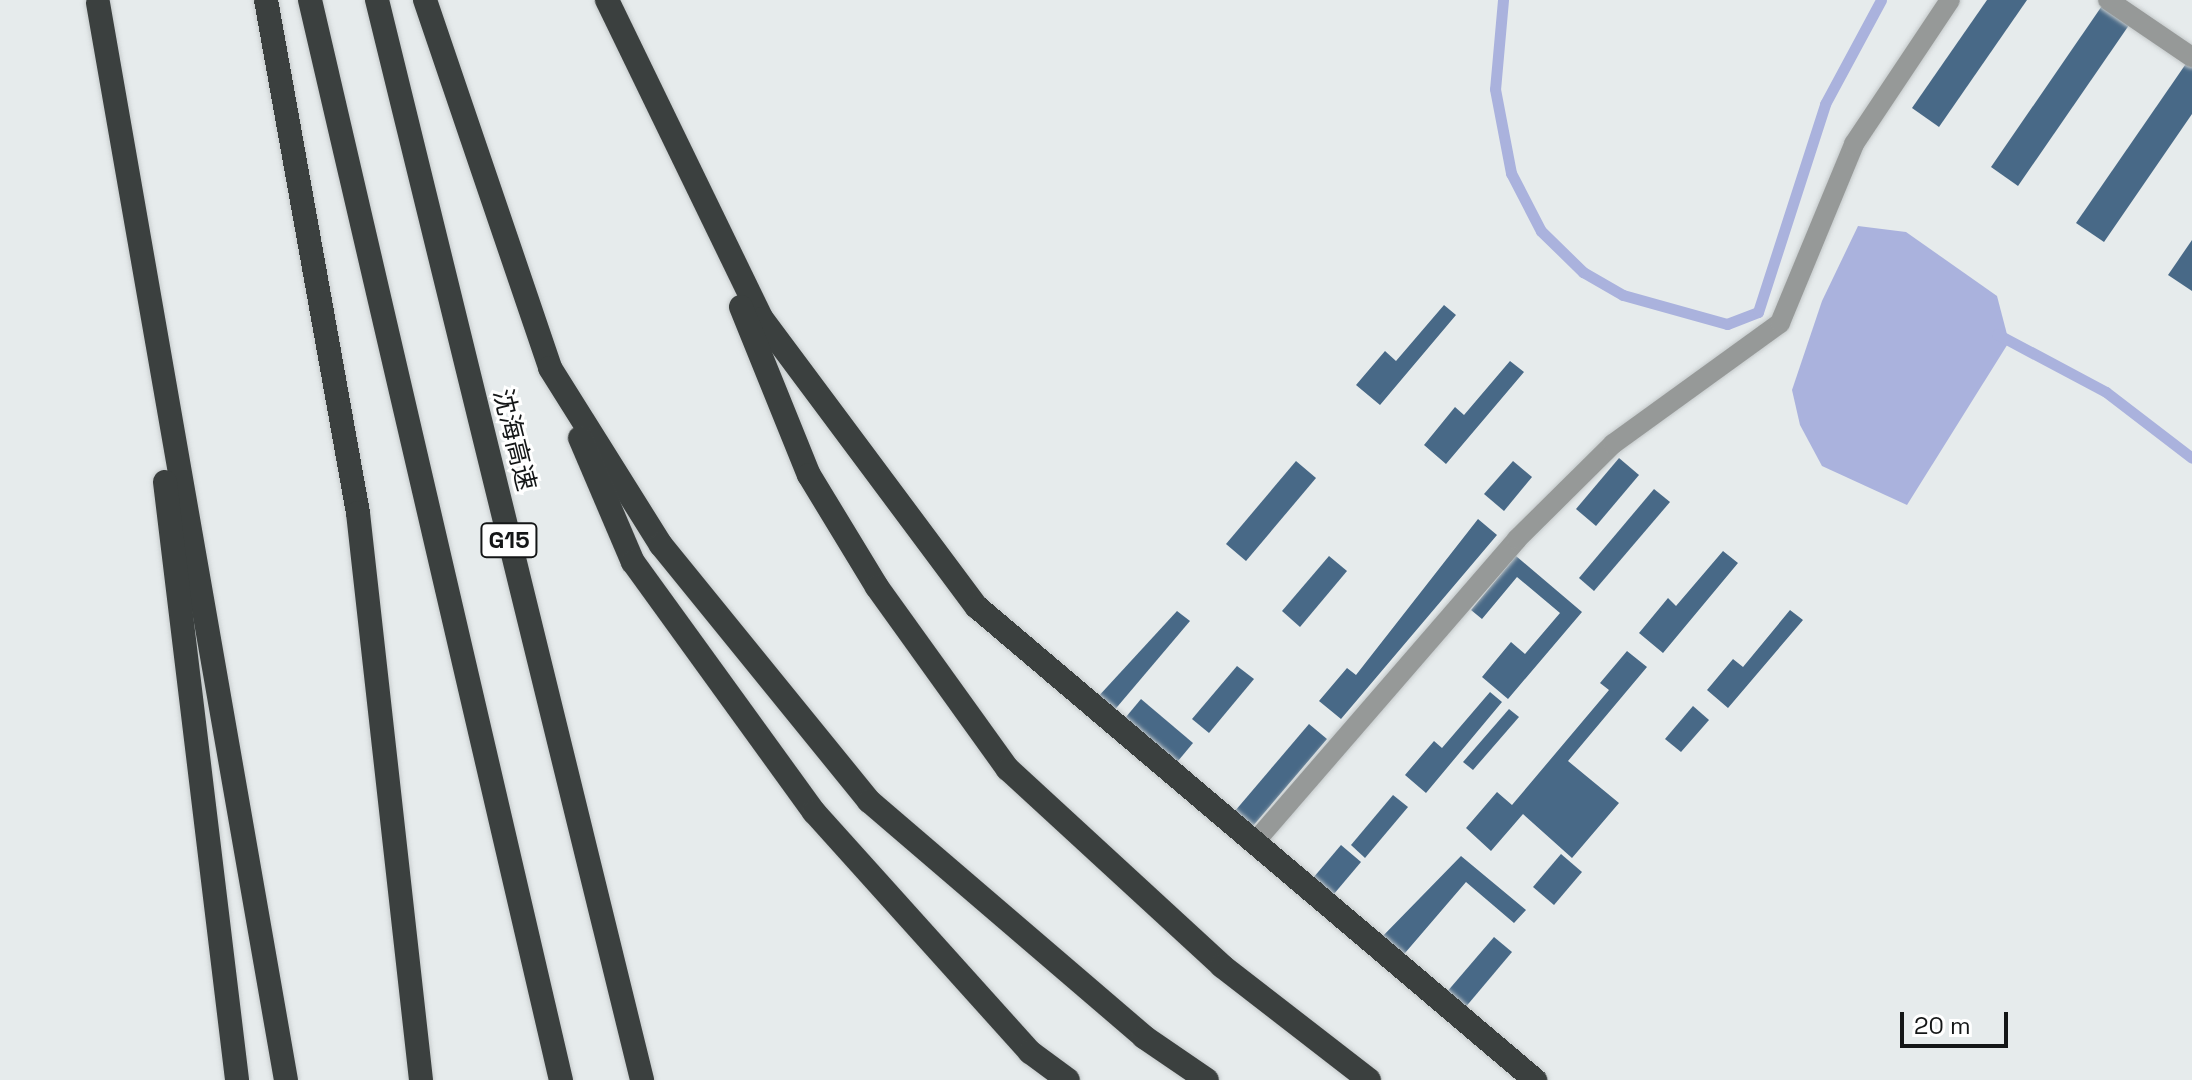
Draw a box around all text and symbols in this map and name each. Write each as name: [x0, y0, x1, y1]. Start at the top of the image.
street label: 沈海高速: [486, 386, 542, 494]
road number: G15: [479, 520, 539, 560]
scale bar: [1904, 996, 2012, 1046]
text: 20 m: [1914, 1010, 1971, 1041]

